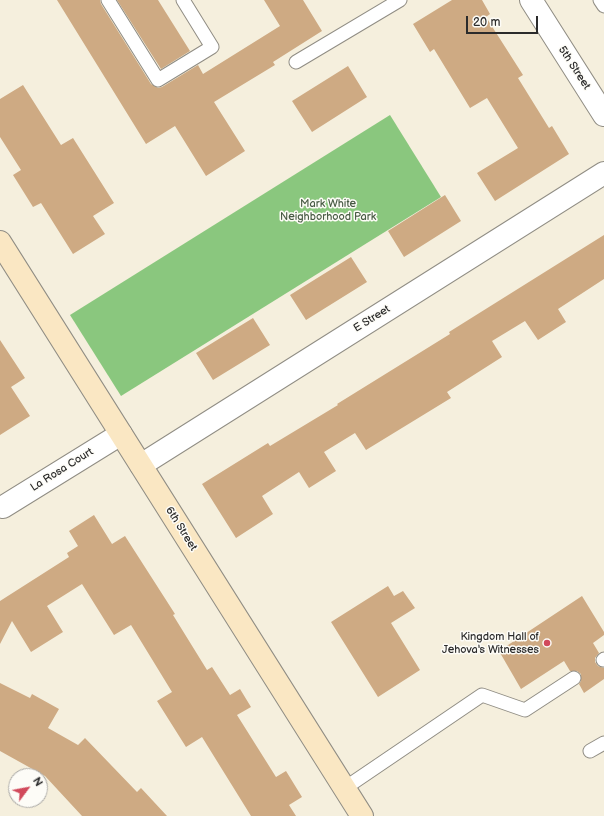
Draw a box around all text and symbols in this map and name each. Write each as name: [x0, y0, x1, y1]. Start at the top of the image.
scale bar: [468, 8, 540, 34]
text: 20 m: [473, 15, 500, 30]
street label: 5th Street: [555, 44, 593, 92]
park label: Mark White Neighborhood Park: [280, 197, 376, 223]
street label: E Street: [351, 303, 393, 335]
street label: La Rosa Court: [28, 445, 96, 495]
street label: 6th Street: [162, 505, 200, 553]
place label: Kingdom Hall of Jehova's Witnesses: [442, 630, 539, 656]
marker: Kingdom Hall of Jehova's Witnesses: [542, 638, 552, 648]
north arrow: [8, 768, 48, 808]
text: N: [30, 775, 45, 789]

